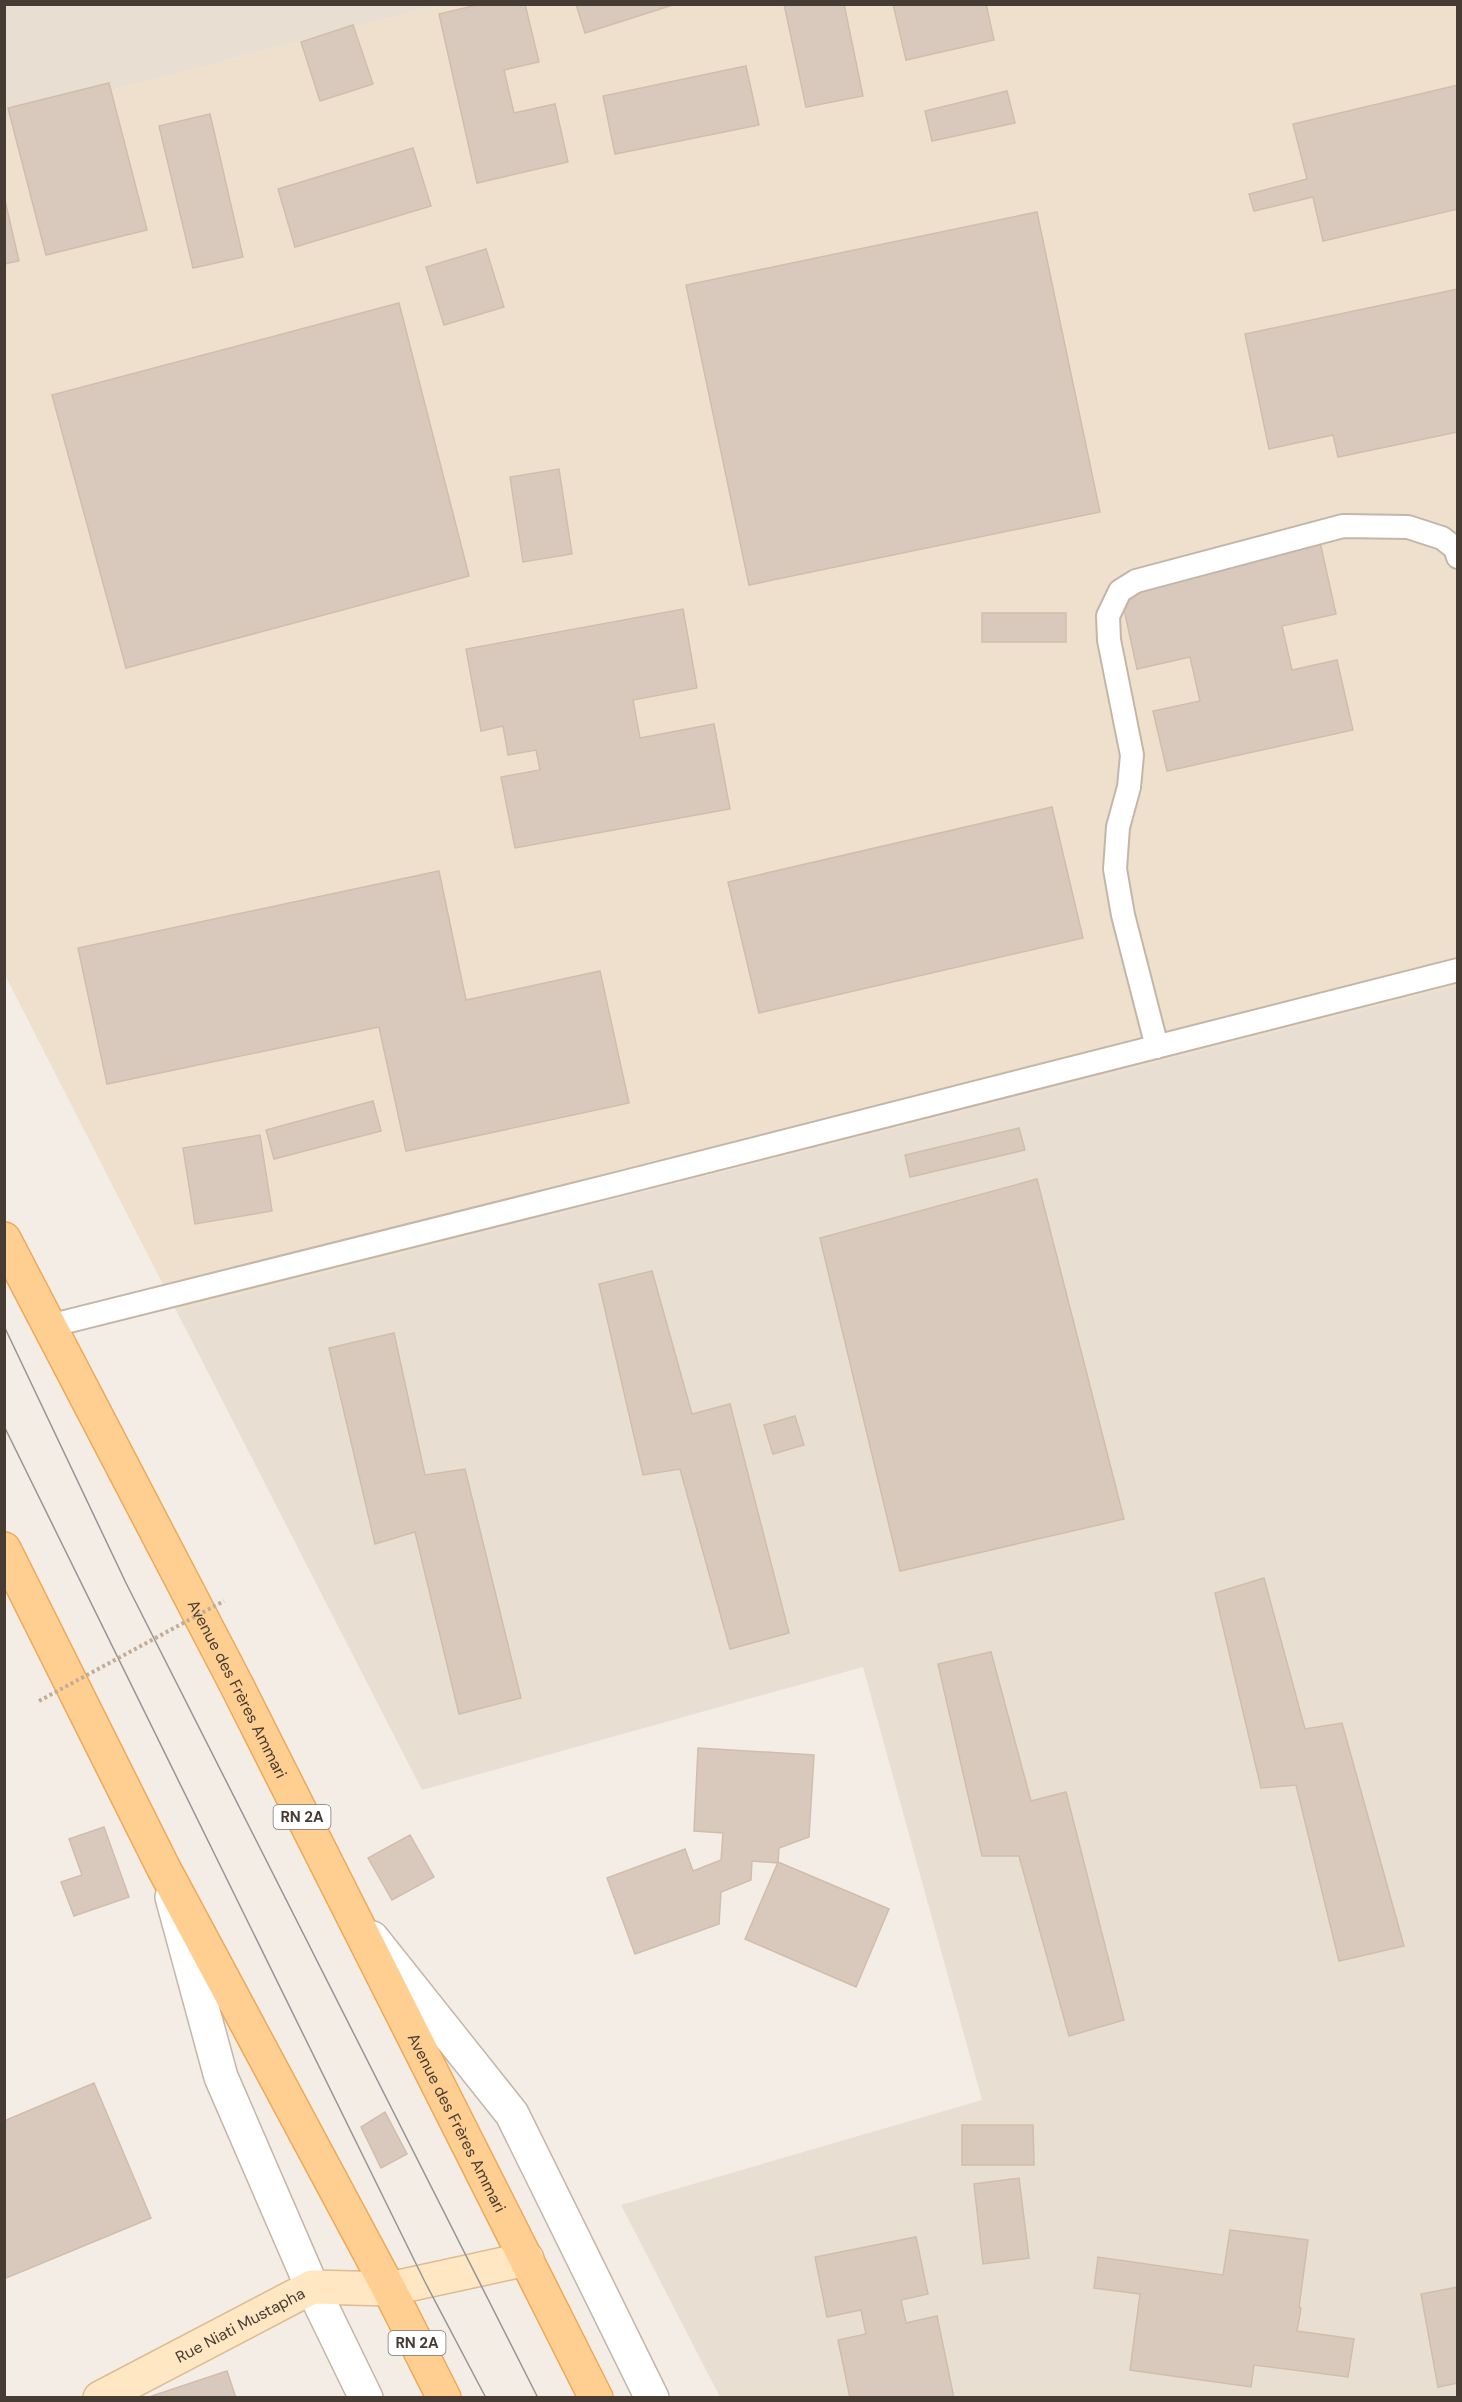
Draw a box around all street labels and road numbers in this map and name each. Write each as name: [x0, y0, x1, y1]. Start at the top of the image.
street label: Avenue des Frères Ammari: [183, 1596, 292, 1782]
road number: RN 2A: [274, 1805, 330, 1829]
street label: Avenue des Frères Ammari: [403, 2029, 511, 2216]
street label: Rue Niati Mustapha: [172, 2282, 308, 2367]
road number: RN 2A: [388, 2331, 446, 2355]

